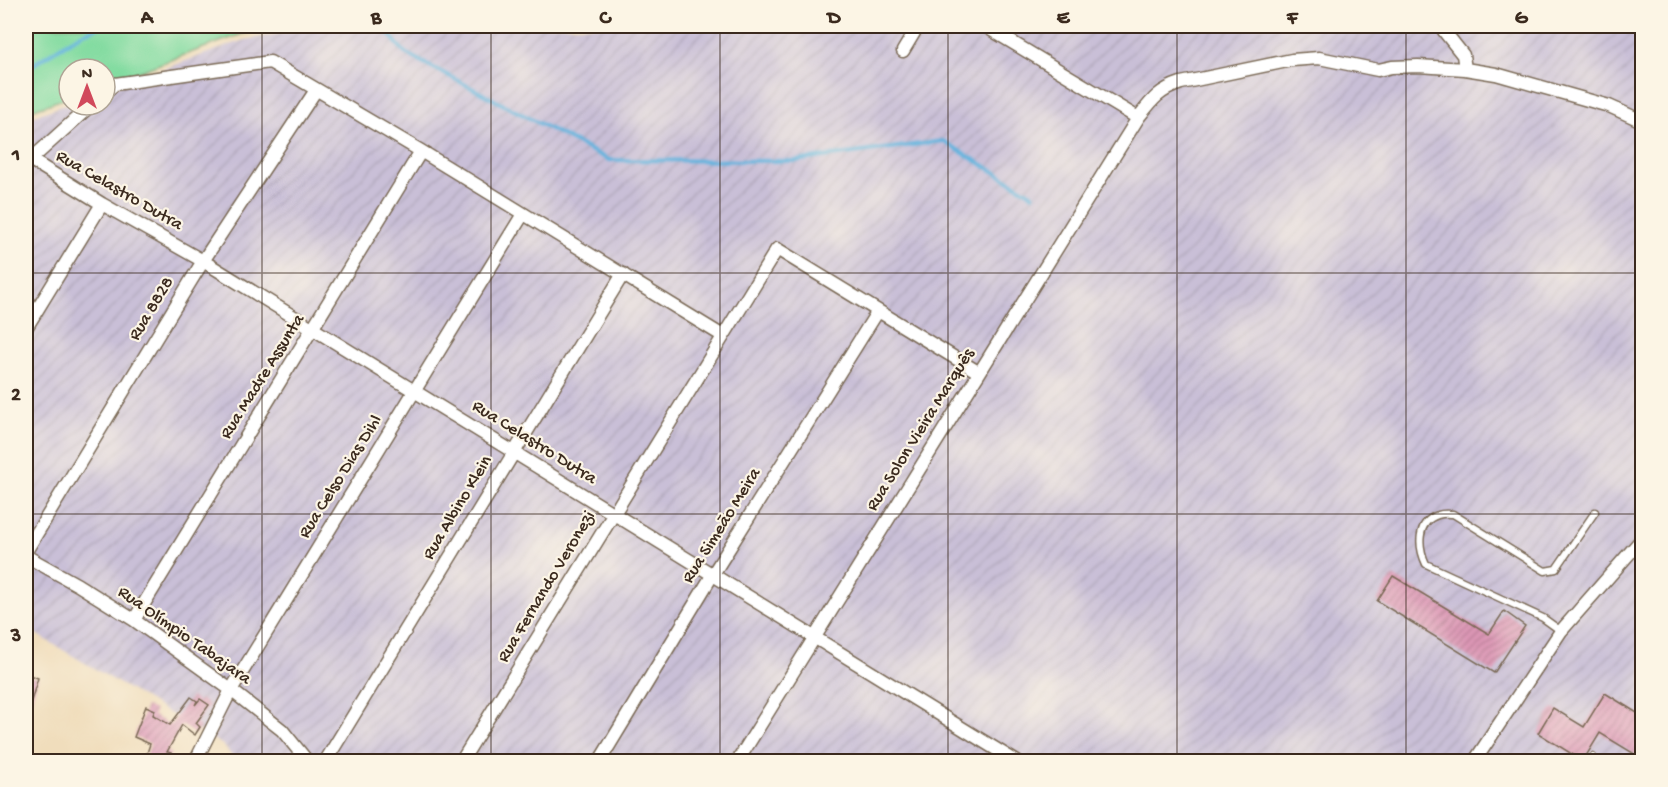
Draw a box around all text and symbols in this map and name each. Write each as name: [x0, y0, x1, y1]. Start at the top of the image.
text: A: [140, 8, 155, 31]
text: B: [370, 8, 382, 31]
text: C: [599, 8, 613, 31]
text: D: [825, 8, 841, 31]
text: E: [1057, 8, 1071, 31]
text: F: [1286, 8, 1299, 31]
text: G: [1515, 8, 1529, 31]
north arrow: [57, 57, 117, 117]
text: N: [82, 66, 93, 85]
text: 1: [11, 145, 20, 168]
street label: Rua Celastro Dutra: [52, 146, 187, 236]
street label: Rua 8828: [125, 273, 179, 345]
street label: Rua Madre Assunta: [216, 310, 310, 443]
street label: Rua Solon Vieira Marquês: [862, 344, 980, 515]
text: 2: [11, 385, 21, 408]
street label: Rua Celastro Dutra: [468, 396, 601, 490]
street label: Rua Celso Dias Dihl: [295, 412, 387, 542]
street label: Rua Albino Klein: [419, 452, 498, 564]
street label: Rua Simeão Meira: [678, 464, 766, 588]
street label: Rua Fernando Veronezi: [493, 507, 601, 667]
street label: Rua Olímpio Tabajara: [113, 582, 256, 690]
text: 3: [10, 626, 21, 649]

